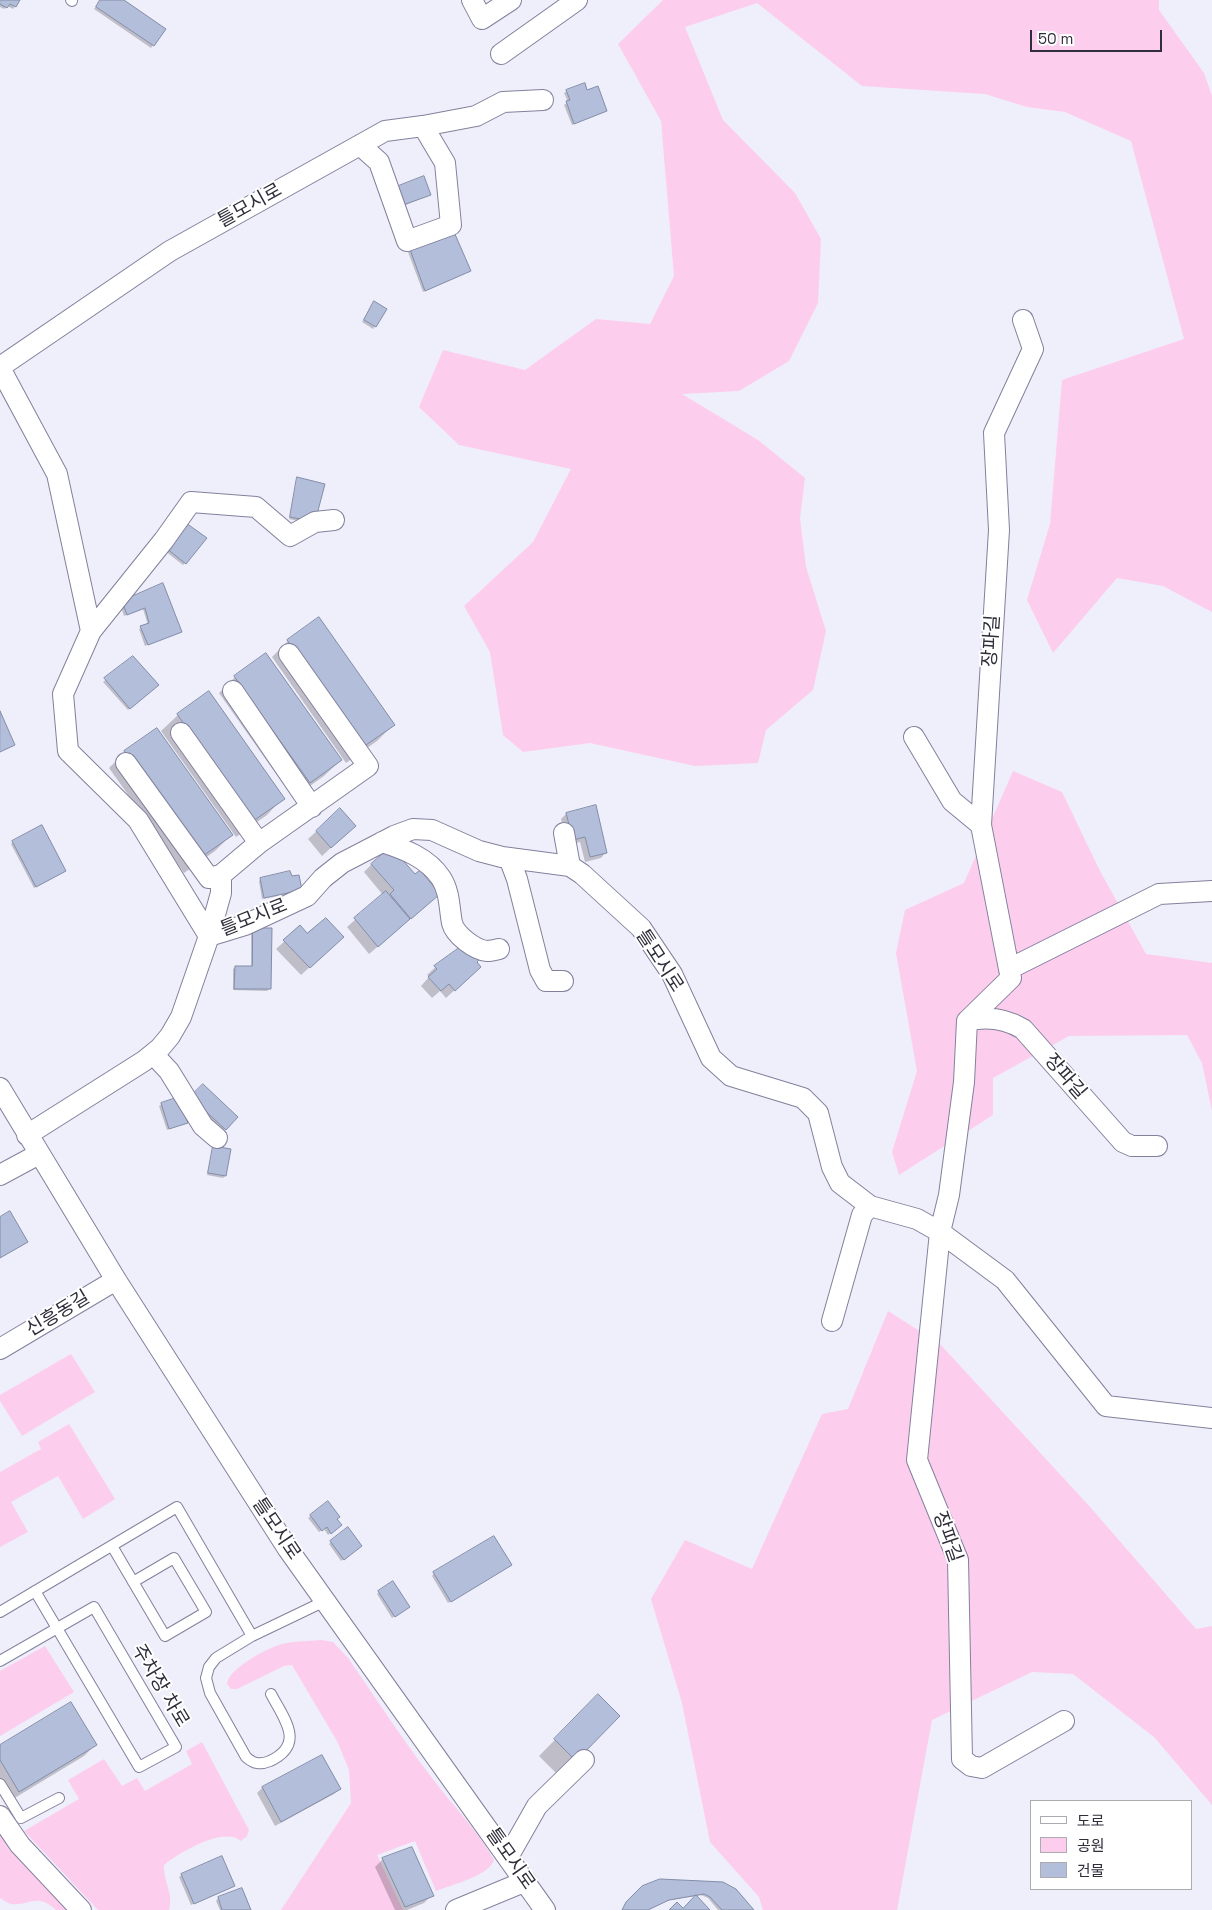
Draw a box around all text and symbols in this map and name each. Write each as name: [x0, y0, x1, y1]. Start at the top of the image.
scale bar: [1032, 20, 1164, 52]
text: 50 m: [1038, 29, 1073, 48]
street label: 틀모시로: [214, 179, 286, 233]
street label: 장파길: [979, 614, 1005, 668]
street label: 틀모시로: [217, 894, 291, 942]
street label: 틀모시로: [630, 925, 688, 997]
street label: 장파길: [1039, 1050, 1091, 1104]
street label: 신흥동길: [22, 1286, 94, 1342]
street label: 틀모시로: [247, 1494, 305, 1564]
street label: 장파길: [928, 1508, 966, 1566]
street label: 주차장 차로: [126, 1641, 194, 1731]
legend: [1030, 1800, 1192, 1890]
text: 도로: [1077, 1811, 1105, 1830]
street label: 틀모시로: [481, 1824, 539, 1894]
text: 공원: [1077, 1836, 1105, 1855]
text: 건물: [1077, 1861, 1105, 1880]

